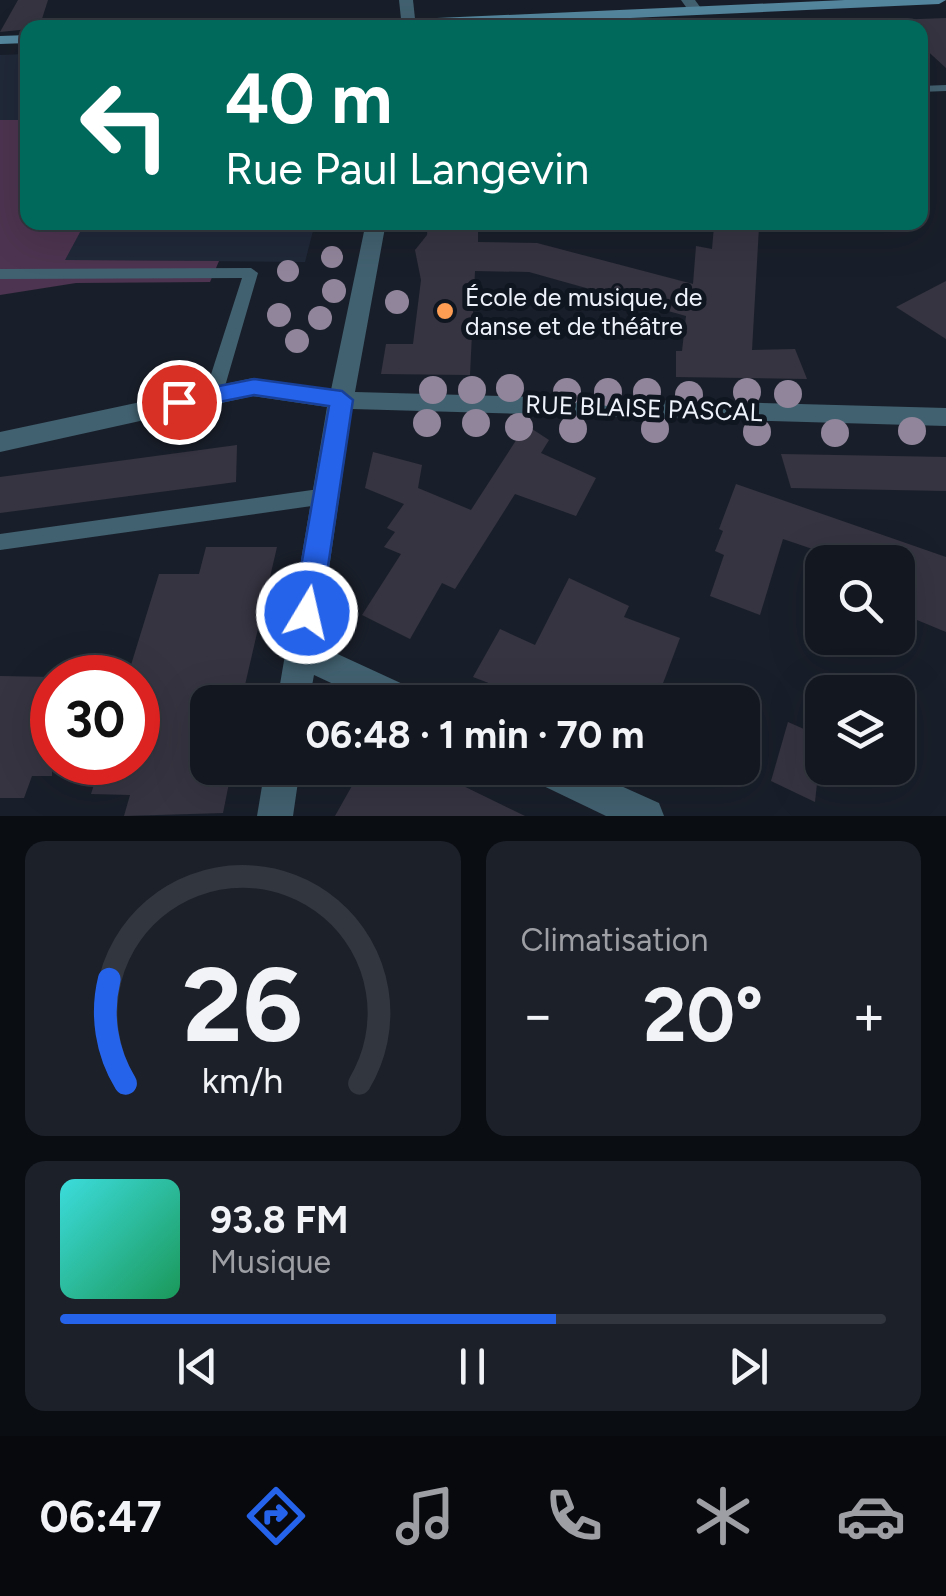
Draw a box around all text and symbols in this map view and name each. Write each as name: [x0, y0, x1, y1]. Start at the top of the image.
text: 40 m: [225, 56, 392, 141]
icon: left: [60, 60, 190, 190]
text: Rue Paul Langevin: [225, 141, 589, 195]
place label: École de musique, de danse et de théâtre: [465, 282, 702, 341]
marker: École de musique, de danse et de théâtre: [434, 300, 456, 322]
pin: [137, 360, 222, 445]
icon: arrive: [152, 375, 207, 430]
street label: RUE BLAISE PASCAL: [525, 389, 763, 427]
map controls: [805, 545, 915, 785]
button: search: [805, 545, 915, 655]
position arrow: [255, 561, 359, 665]
speed limit sign: 30: [30, 655, 160, 785]
button: layers: [805, 675, 915, 785]
text: 06:48 · 1 min · 70 m: [305, 712, 645, 758]
text: Climatisation: [521, 921, 708, 959]
text: 26: [182, 942, 303, 1067]
text: 20°: [643, 970, 763, 1060]
text: −: [521, 982, 555, 1048]
text: +: [852, 982, 886, 1048]
text: km/h: [202, 1059, 284, 1102]
text: 93.8 FM: [210, 1197, 349, 1243]
text: Musique: [210, 1243, 331, 1281]
icon: previous: [170, 1339, 225, 1394]
icon: pause: [445, 1339, 500, 1394]
icon: next: [721, 1339, 776, 1394]
icon: directions: [241, 1481, 311, 1551]
icon: music: [390, 1481, 460, 1551]
icon: phone: [539, 1481, 609, 1551]
icon: climate: [688, 1481, 758, 1551]
icon: car: [836, 1481, 906, 1551]
text: 06:47: [39, 1489, 162, 1543]

